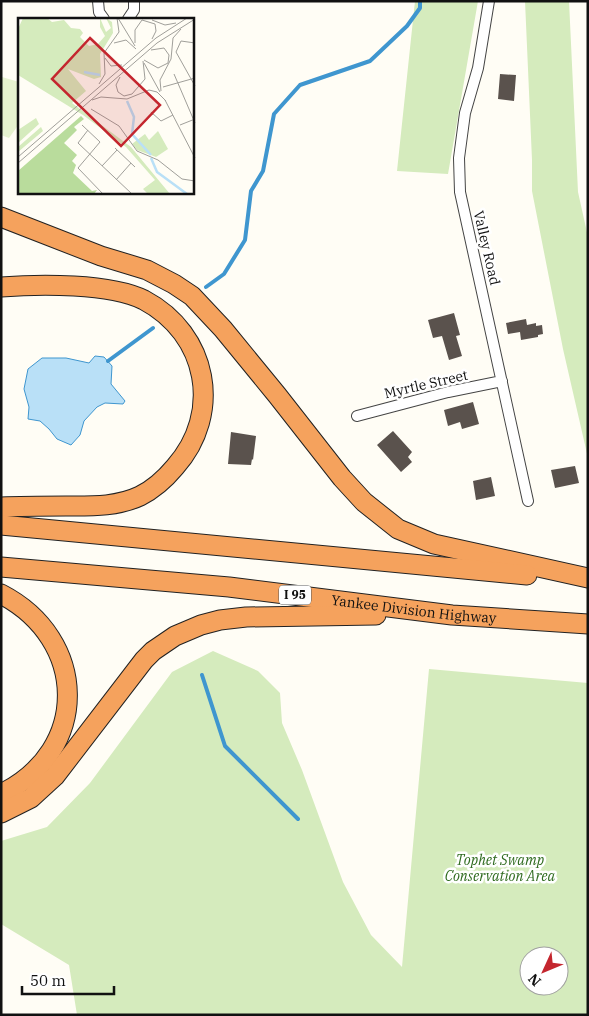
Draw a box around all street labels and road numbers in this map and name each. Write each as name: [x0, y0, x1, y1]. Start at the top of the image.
street label: Valley Road: [470, 209, 504, 288]
street label: Myrtle Street: [382, 366, 470, 402]
road number: I 95: [279, 586, 311, 604]
street label: Yankee Division Highway: [330, 591, 497, 627]

